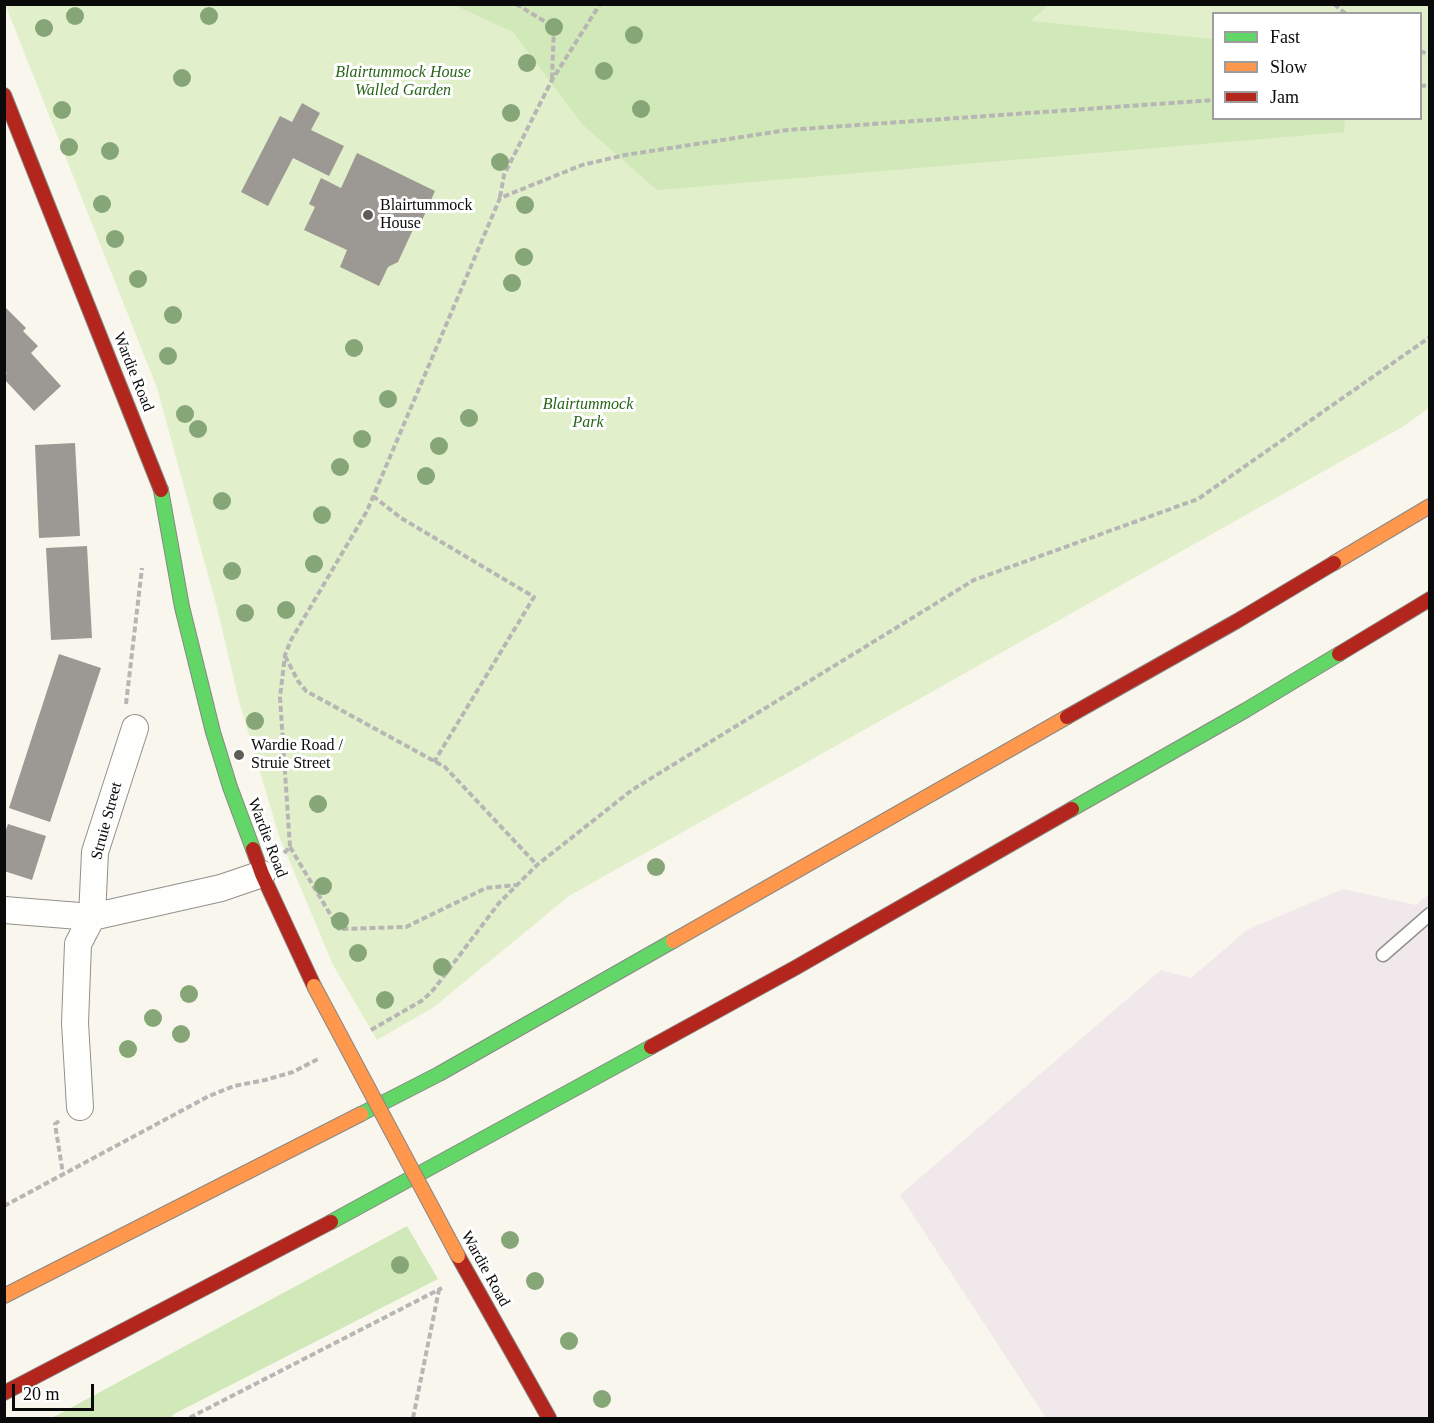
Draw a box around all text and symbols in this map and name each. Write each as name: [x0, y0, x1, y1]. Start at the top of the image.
legend: [1212, 12, 1422, 120]
text: Fast: [1270, 27, 1300, 47]
text: Slow: [1270, 57, 1307, 77]
park label: Blairtummock House Walled Garden: [335, 63, 471, 101]
text: Jam: [1270, 87, 1299, 107]
place label: Blairtummock House: [380, 196, 472, 234]
marker: Blairtummock House: [361, 208, 375, 222]
street label: Wardie Road: [108, 330, 158, 414]
park label: Blairtummock Park: [543, 395, 633, 433]
place label: Wardie Road / Struie Street: [251, 736, 343, 774]
marker: Wardie Road / Struie Street: [232, 748, 246, 762]
street label: Struie Street: [87, 780, 127, 862]
street label: Wardie Road: [243, 796, 291, 880]
street label: Wardie Road: [456, 1228, 514, 1310]
scale bar: [15, 1372, 98, 1410]
text: 20 m: [23, 1384, 60, 1404]

